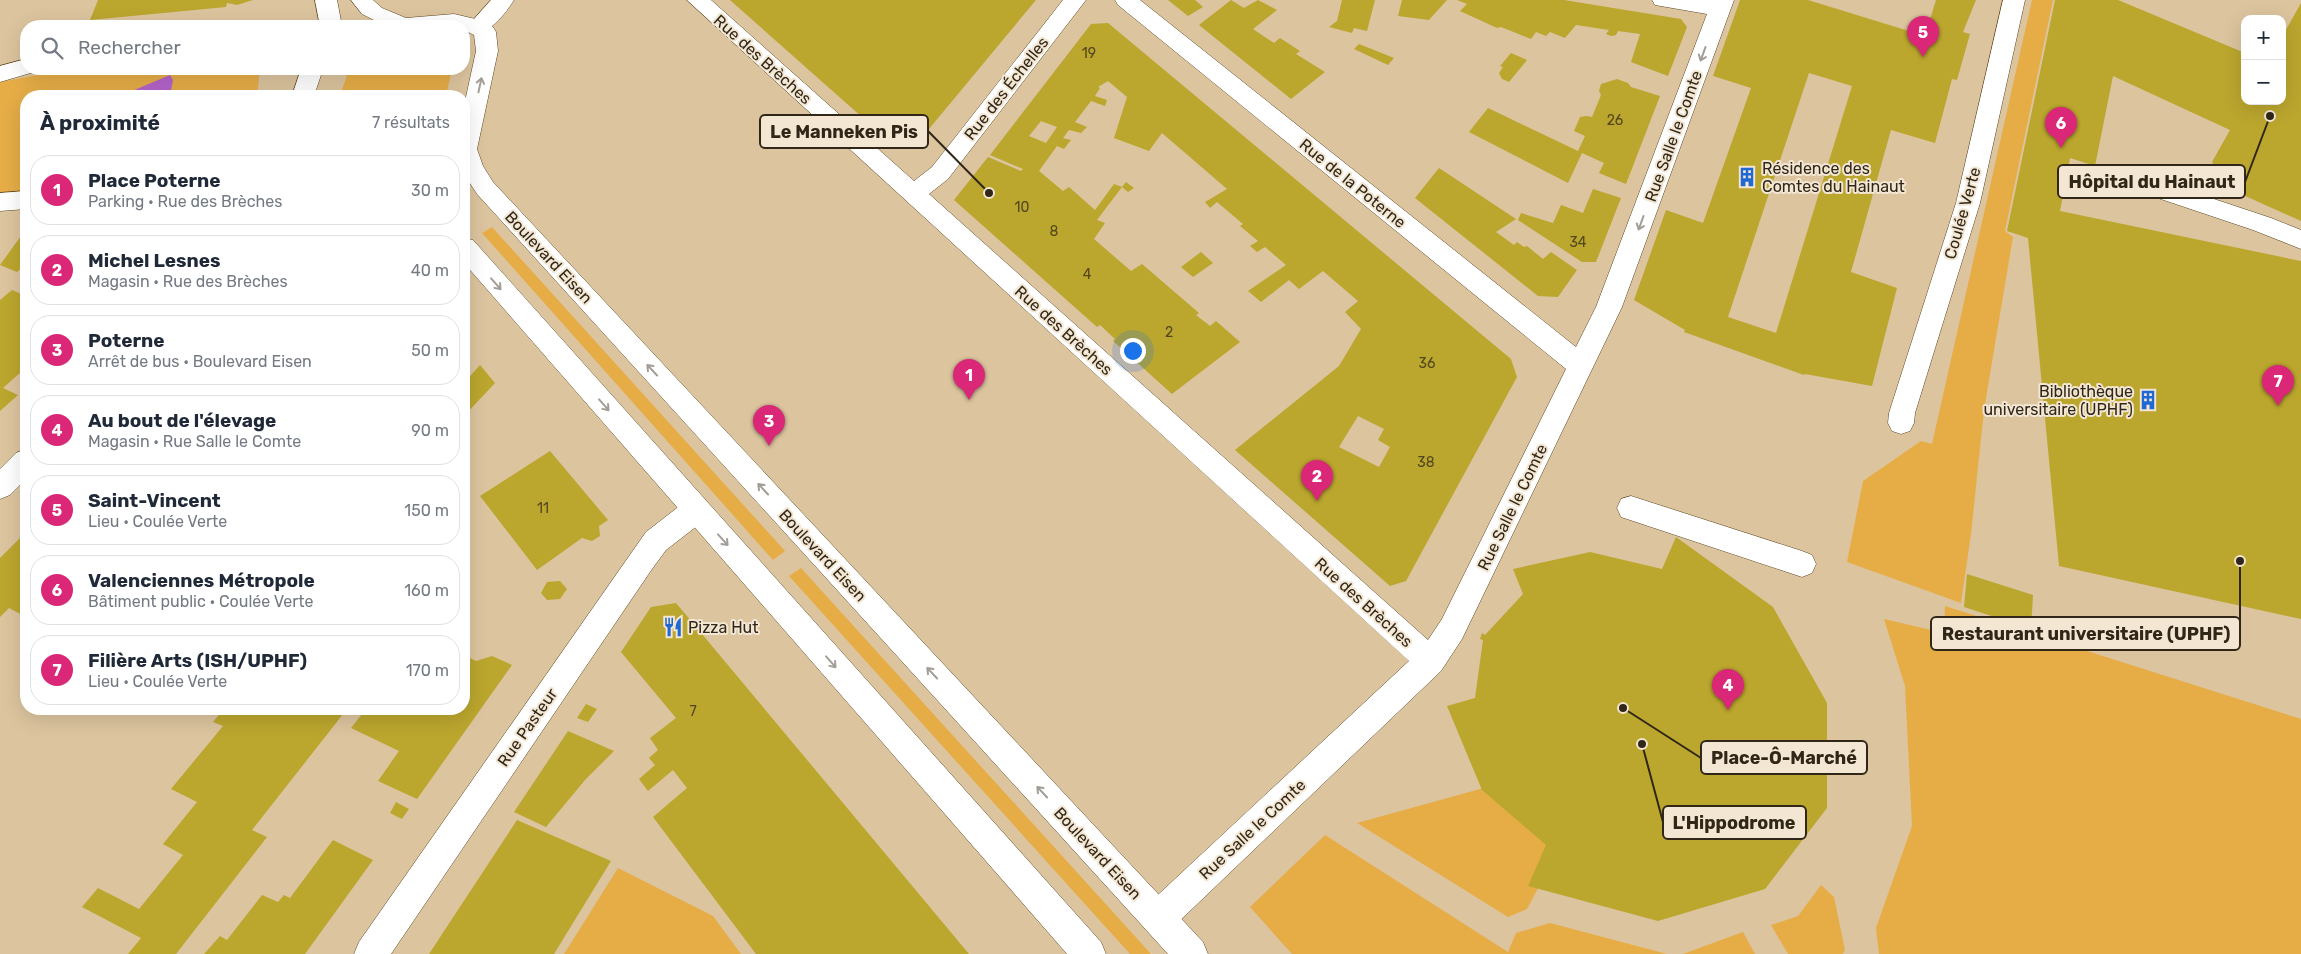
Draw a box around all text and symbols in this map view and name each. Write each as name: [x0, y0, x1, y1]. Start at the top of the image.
street label: Rue des Brèches: [710, 11, 815, 108]
map controls: [2241, 15, 2286, 105]
button: +: [2241, 15, 2286, 60]
pin: 5: [1907, 16, 1939, 57]
search box: [20, 20, 470, 75]
street label: Rue des Échelles: [960, 33, 1053, 144]
icon: search: [38, 34, 66, 62]
text: Rechercher: [78, 36, 181, 59]
house number: 19: [1082, 45, 1096, 62]
one-way arrow: [1698, 46, 1707, 62]
button: −: [2241, 60, 2286, 105]
street label: Rue Salle le Comte: [1641, 68, 1706, 204]
one-way arrow: [476, 77, 485, 93]
pin: 6: [2045, 107, 2077, 148]
text: À proximité: [40, 110, 160, 135]
house number: 26: [1607, 112, 1623, 129]
text: 7 résultats: [372, 113, 450, 132]
callout: Le Manneken Pis: [760, 115, 928, 148]
text: Le Manneken Pis: [770, 121, 918, 143]
street label: Rue de la Poterne: [1296, 135, 1410, 232]
place label: Résidence des Comtes du Hainaut: [1762, 159, 1905, 196]
street label: Coulée Verte: [1940, 165, 1985, 261]
callout: Hôpital du Hainaut: [2058, 165, 2245, 198]
building icon: Résidence des Comtes du Hainaut: [1736, 166, 1758, 188]
text: Place Poterne: [88, 169, 221, 192]
text: Hôpital du Hainaut: [2069, 171, 2235, 193]
text: 1: [53, 181, 61, 200]
text: 30 m: [411, 181, 449, 200]
text: Parking · Rue des Brèches: [88, 192, 282, 211]
house number: 10: [1015, 199, 1030, 216]
street label: Boulevard Eisen: [501, 207, 596, 307]
one-way arrow: [1636, 215, 1645, 230]
house number: 8: [1050, 223, 1059, 240]
house number: 34: [1569, 234, 1587, 251]
text: Michel Lesnes: [88, 249, 221, 272]
text: 2: [52, 261, 62, 280]
text: 40 m: [411, 261, 449, 280]
house number: 4: [1083, 266, 1092, 283]
text: Magasin · Rue des Brèches: [88, 272, 288, 291]
one-way arrow: [490, 277, 502, 290]
street label: Rue des Brèches: [1011, 282, 1116, 379]
house number: 2: [1165, 324, 1173, 341]
text: Poterne: [88, 329, 165, 352]
your location: [1120, 338, 1146, 364]
text: 3: [52, 341, 62, 360]
text: 50 m: [411, 341, 449, 360]
text: Arrêt de bus · Boulevard Eisen: [88, 352, 312, 371]
house number: 36: [1419, 355, 1435, 372]
pin: 1: [953, 359, 985, 400]
one-way arrow: [647, 363, 658, 376]
pin: 7: [2262, 365, 2294, 406]
place label: Bibliothèque universitaire (UPHF): [1983, 382, 2133, 419]
building icon: Bibliothèque universitaire (UPHF): [2137, 389, 2159, 411]
one-way arrow: [598, 399, 609, 412]
pin: 3: [753, 405, 785, 446]
text: Au bout de l'élevage: [88, 409, 276, 432]
text: 4: [52, 421, 62, 440]
text: 90 m: [411, 421, 449, 440]
text: Magasin · Rue Salle le Comte: [88, 432, 301, 451]
street label: Rue Salle le Comte: [1474, 441, 1551, 574]
house number: 38: [1417, 454, 1435, 471]
pin: 2: [1301, 460, 1333, 501]
one-way arrow: [757, 483, 769, 495]
text: Saint-Vincent: [88, 489, 221, 512]
house number: 11: [537, 500, 549, 517]
text: 5: [52, 501, 62, 520]
text: 150 m: [404, 501, 449, 520]
street label: Boulevard Eisen: [775, 505, 870, 605]
text: Lieu · Coulée Verte: [88, 512, 227, 531]
one-way arrow: [717, 534, 729, 547]
street label: Rue des Brèches: [1311, 554, 1416, 651]
text: Valenciennes Métropole: [88, 569, 315, 592]
text: 6: [52, 581, 62, 600]
text: 160 m: [404, 581, 449, 600]
text: Bâtiment public · Coulée Verte: [88, 592, 314, 611]
restaurant icon: Pizza Hut: [662, 616, 684, 638]
callout: Restaurant universitaire (UPHF): [1931, 617, 2240, 650]
place label: Pizza Hut: [688, 618, 759, 637]
text: Restaurant universitaire (UPHF): [1942, 623, 2230, 645]
text: Filière Arts (ISH/UPHF): [88, 649, 307, 672]
one-way arrow: [825, 655, 836, 668]
text: 7: [52, 661, 62, 680]
text: 170 m: [406, 661, 449, 680]
one-way arrow: [926, 666, 938, 679]
pin: 4: [1712, 669, 1744, 710]
text: Lieu · Coulée Verte: [88, 672, 227, 691]
street label: Rue Pasteur: [494, 685, 561, 770]
house number: 7: [689, 703, 697, 720]
callout: Place-Ô-Marché: [1701, 741, 1867, 774]
text: Place-Ô-Marché: [1711, 746, 1857, 769]
street label: Rue Salle le Comte: [1195, 775, 1309, 883]
one-way arrow: [1036, 786, 1048, 799]
street label: Boulevard Eisen: [1050, 803, 1145, 903]
callout: L'Hippodrome: [1663, 806, 1806, 839]
text: L'Hippodrome: [1672, 812, 1796, 834]

